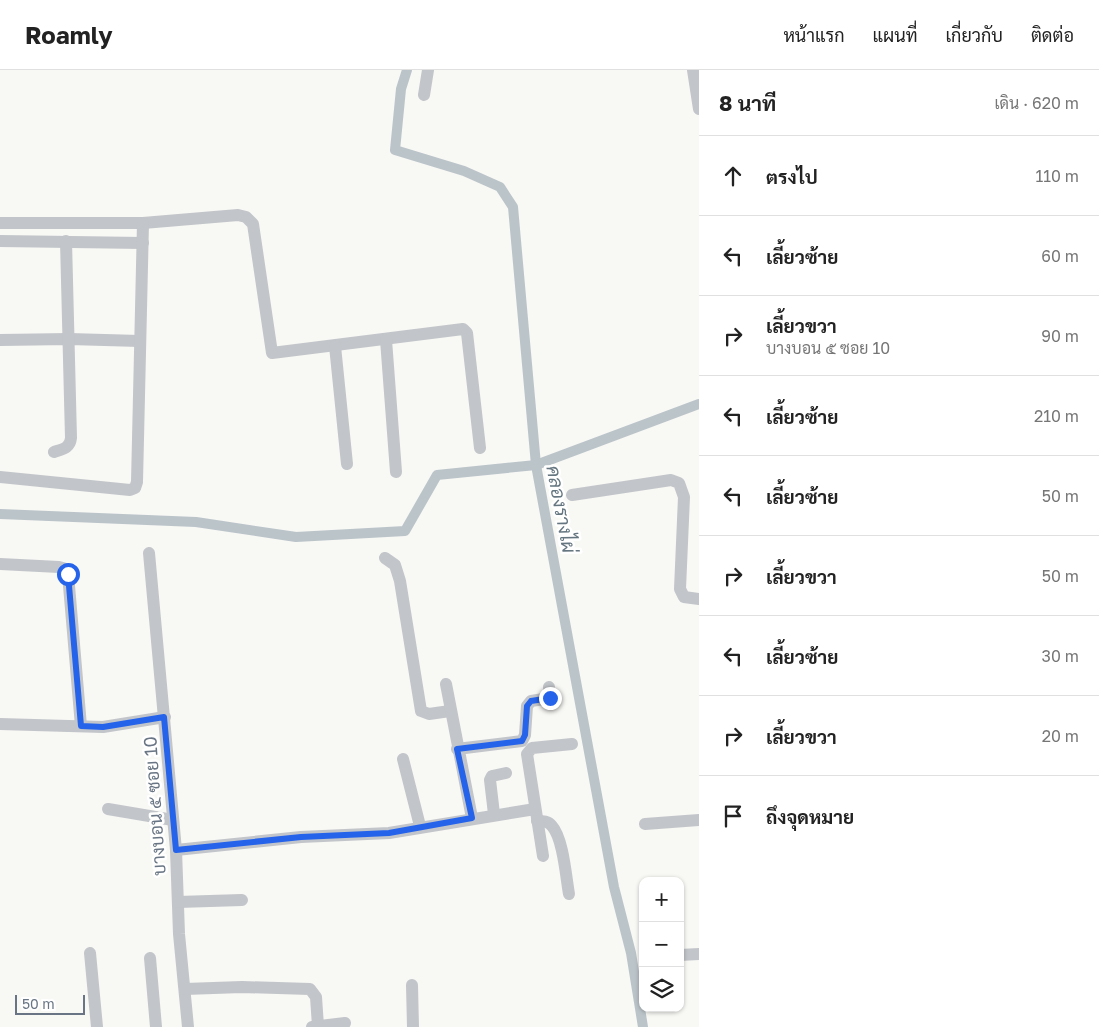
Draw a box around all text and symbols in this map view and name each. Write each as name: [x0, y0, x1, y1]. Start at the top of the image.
text: Roamly: [25, 20, 113, 49]
text: หน้าแรก: [783, 24, 845, 46]
text: แผนที่: [873, 24, 917, 46]
text: เกี่ยวกับ: [945, 24, 1003, 46]
text: ติดต่อ: [1031, 24, 1074, 46]
text: 8 นาที: [719, 90, 776, 116]
text: เดิน · 620 m: [995, 93, 1079, 113]
icon: ahead: [719, 162, 747, 190]
text: ตรงไป: [766, 165, 818, 188]
text: 110 m: [1035, 166, 1079, 186]
icon: left: [719, 242, 747, 270]
text: เลี้ยวซ้าย: [766, 245, 838, 268]
text: 60 m: [1041, 246, 1079, 266]
text: เลี้ยวขวา: [766, 314, 837, 337]
icon: right: [719, 322, 747, 350]
text: 90 m: [1041, 326, 1079, 346]
text: บางบอน ๕ ซอย 10: [766, 338, 890, 358]
icon: left: [719, 402, 747, 430]
text: เลี้ยวซ้าย: [766, 405, 838, 428]
text: 210 m: [1034, 406, 1079, 426]
water label: คลองรางไผ่: [542, 463, 582, 556]
icon: left: [719, 482, 747, 510]
text: เลี้ยวซ้าย: [766, 485, 838, 508]
text: 50 m: [1042, 486, 1079, 506]
icon: right: [719, 562, 747, 590]
route start: [57, 563, 80, 586]
text: เลี้ยวขวา: [766, 565, 837, 588]
text: 50 m: [1042, 566, 1079, 586]
icon: left: [719, 642, 747, 670]
text: เลี้ยวซ้าย: [766, 645, 838, 668]
text: 30 m: [1042, 646, 1079, 666]
route end: [539, 687, 562, 710]
icon: right: [719, 722, 747, 750]
text: เลี้ยวขวา: [766, 725, 837, 748]
text: 20 m: [1042, 726, 1079, 746]
street label: บางบอน ๕ ซอย 10: [138, 736, 170, 876]
icon: arrive: [719, 802, 747, 830]
text: ถึงจุดหมาย: [766, 805, 854, 828]
map controls: [639, 877, 684, 1012]
button: +: [639, 877, 684, 922]
button: −: [639, 922, 684, 967]
button: layers: [639, 967, 684, 1012]
scale bar: [15, 992, 85, 1015]
text: 50 m: [22, 995, 55, 1012]

